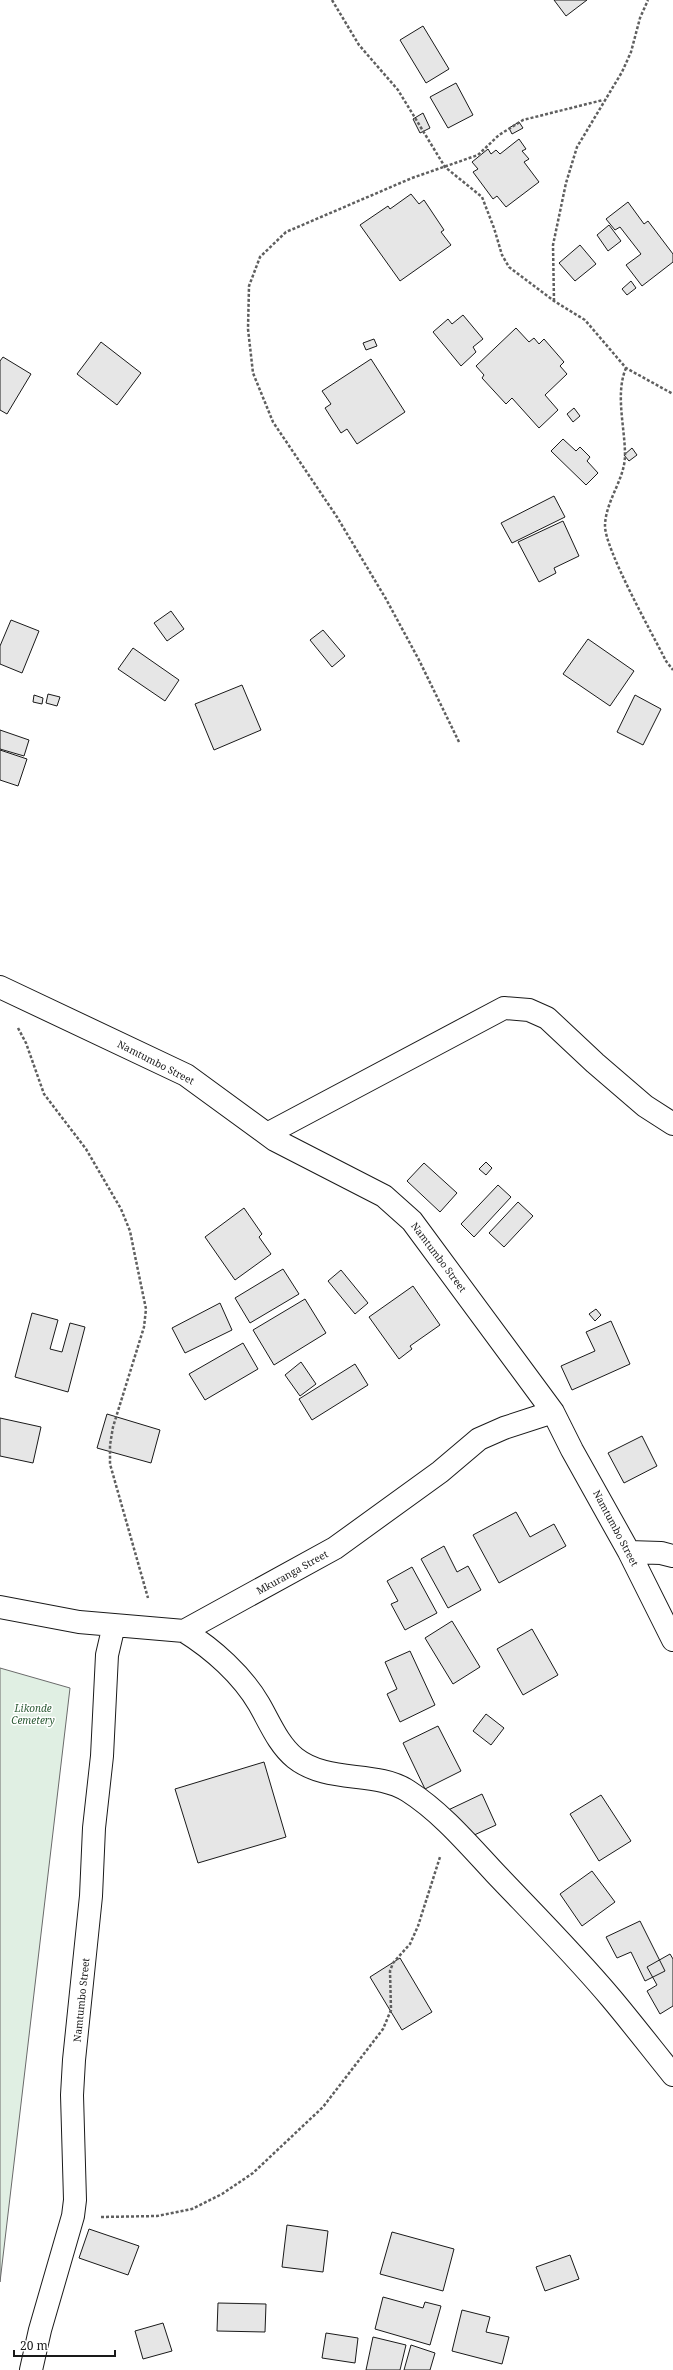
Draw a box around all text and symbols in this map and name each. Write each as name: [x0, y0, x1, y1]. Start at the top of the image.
street label: Namtumbo Street: [115, 1037, 197, 1088]
street label: Namtumbo Street: [408, 1219, 470, 1295]
street label: Namtumbo Street: [590, 1487, 642, 1569]
street label: Mkuranga Street: [254, 1546, 331, 1597]
park label: Likonde Cemetery: [11, 1701, 55, 1727]
street label: Namtumbo Street: [70, 1957, 92, 2043]
scale bar: [14, 2332, 115, 2358]
text: 20 m: [20, 2337, 48, 2354]

